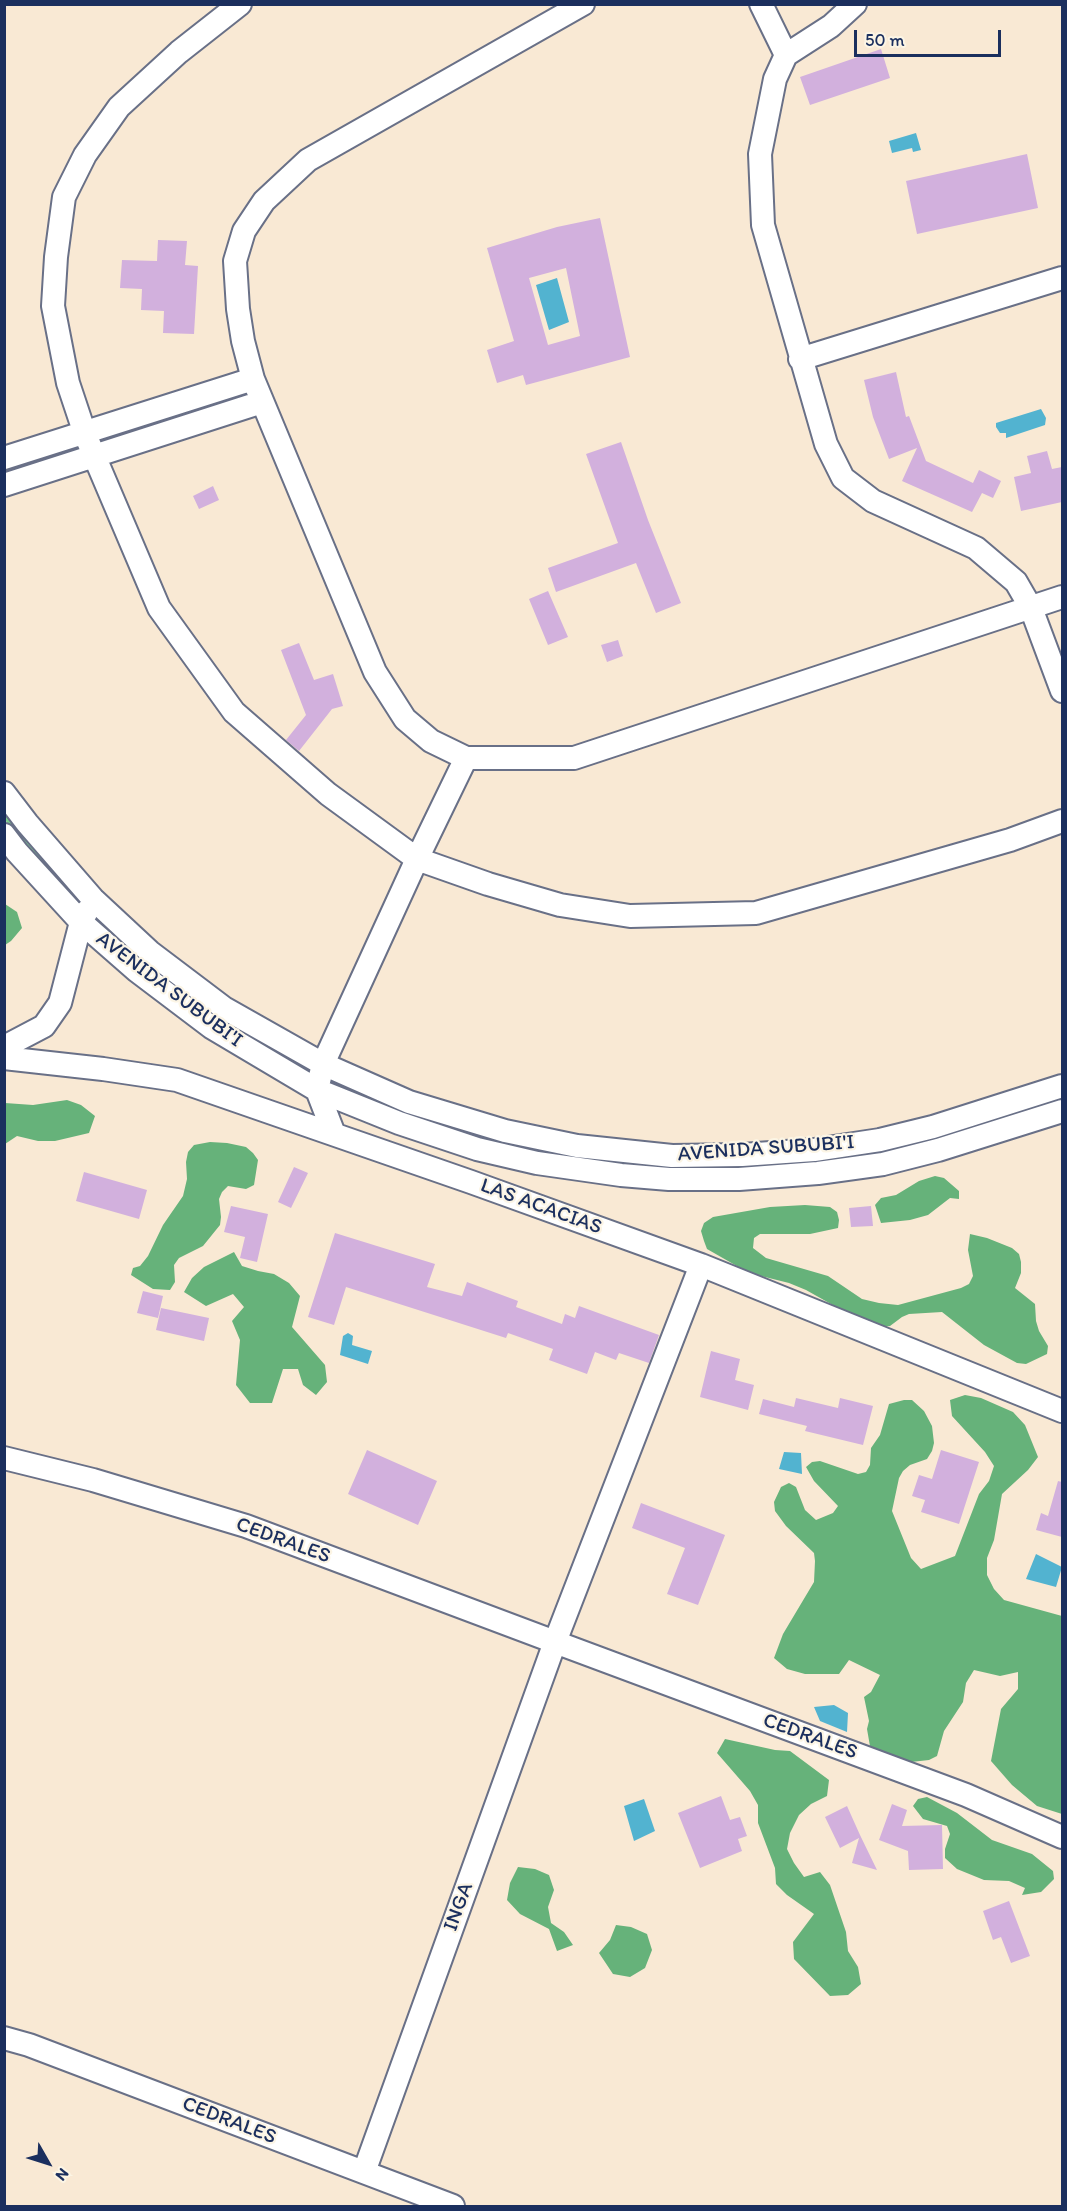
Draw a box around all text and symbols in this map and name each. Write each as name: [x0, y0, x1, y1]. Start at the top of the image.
scale bar: [857, 18, 1004, 56]
text: 50 m: [865, 29, 905, 51]
street label: AVENIDA SUBUBI'I: [91, 927, 247, 1053]
street label: AVENIDA SUBUBI'I: [677, 1130, 855, 1168]
street label: LAS ACACIAS: [477, 1173, 605, 1241]
street label: CEDRALES: [232, 1512, 334, 1570]
street label: CEDRALES: [759, 1708, 861, 1766]
street label: INGA: [439, 1879, 479, 1935]
street label: CEDRALES: [178, 2092, 280, 2150]
north arrow: [18, 2133, 78, 2193]
text: N: [52, 2164, 73, 2185]

